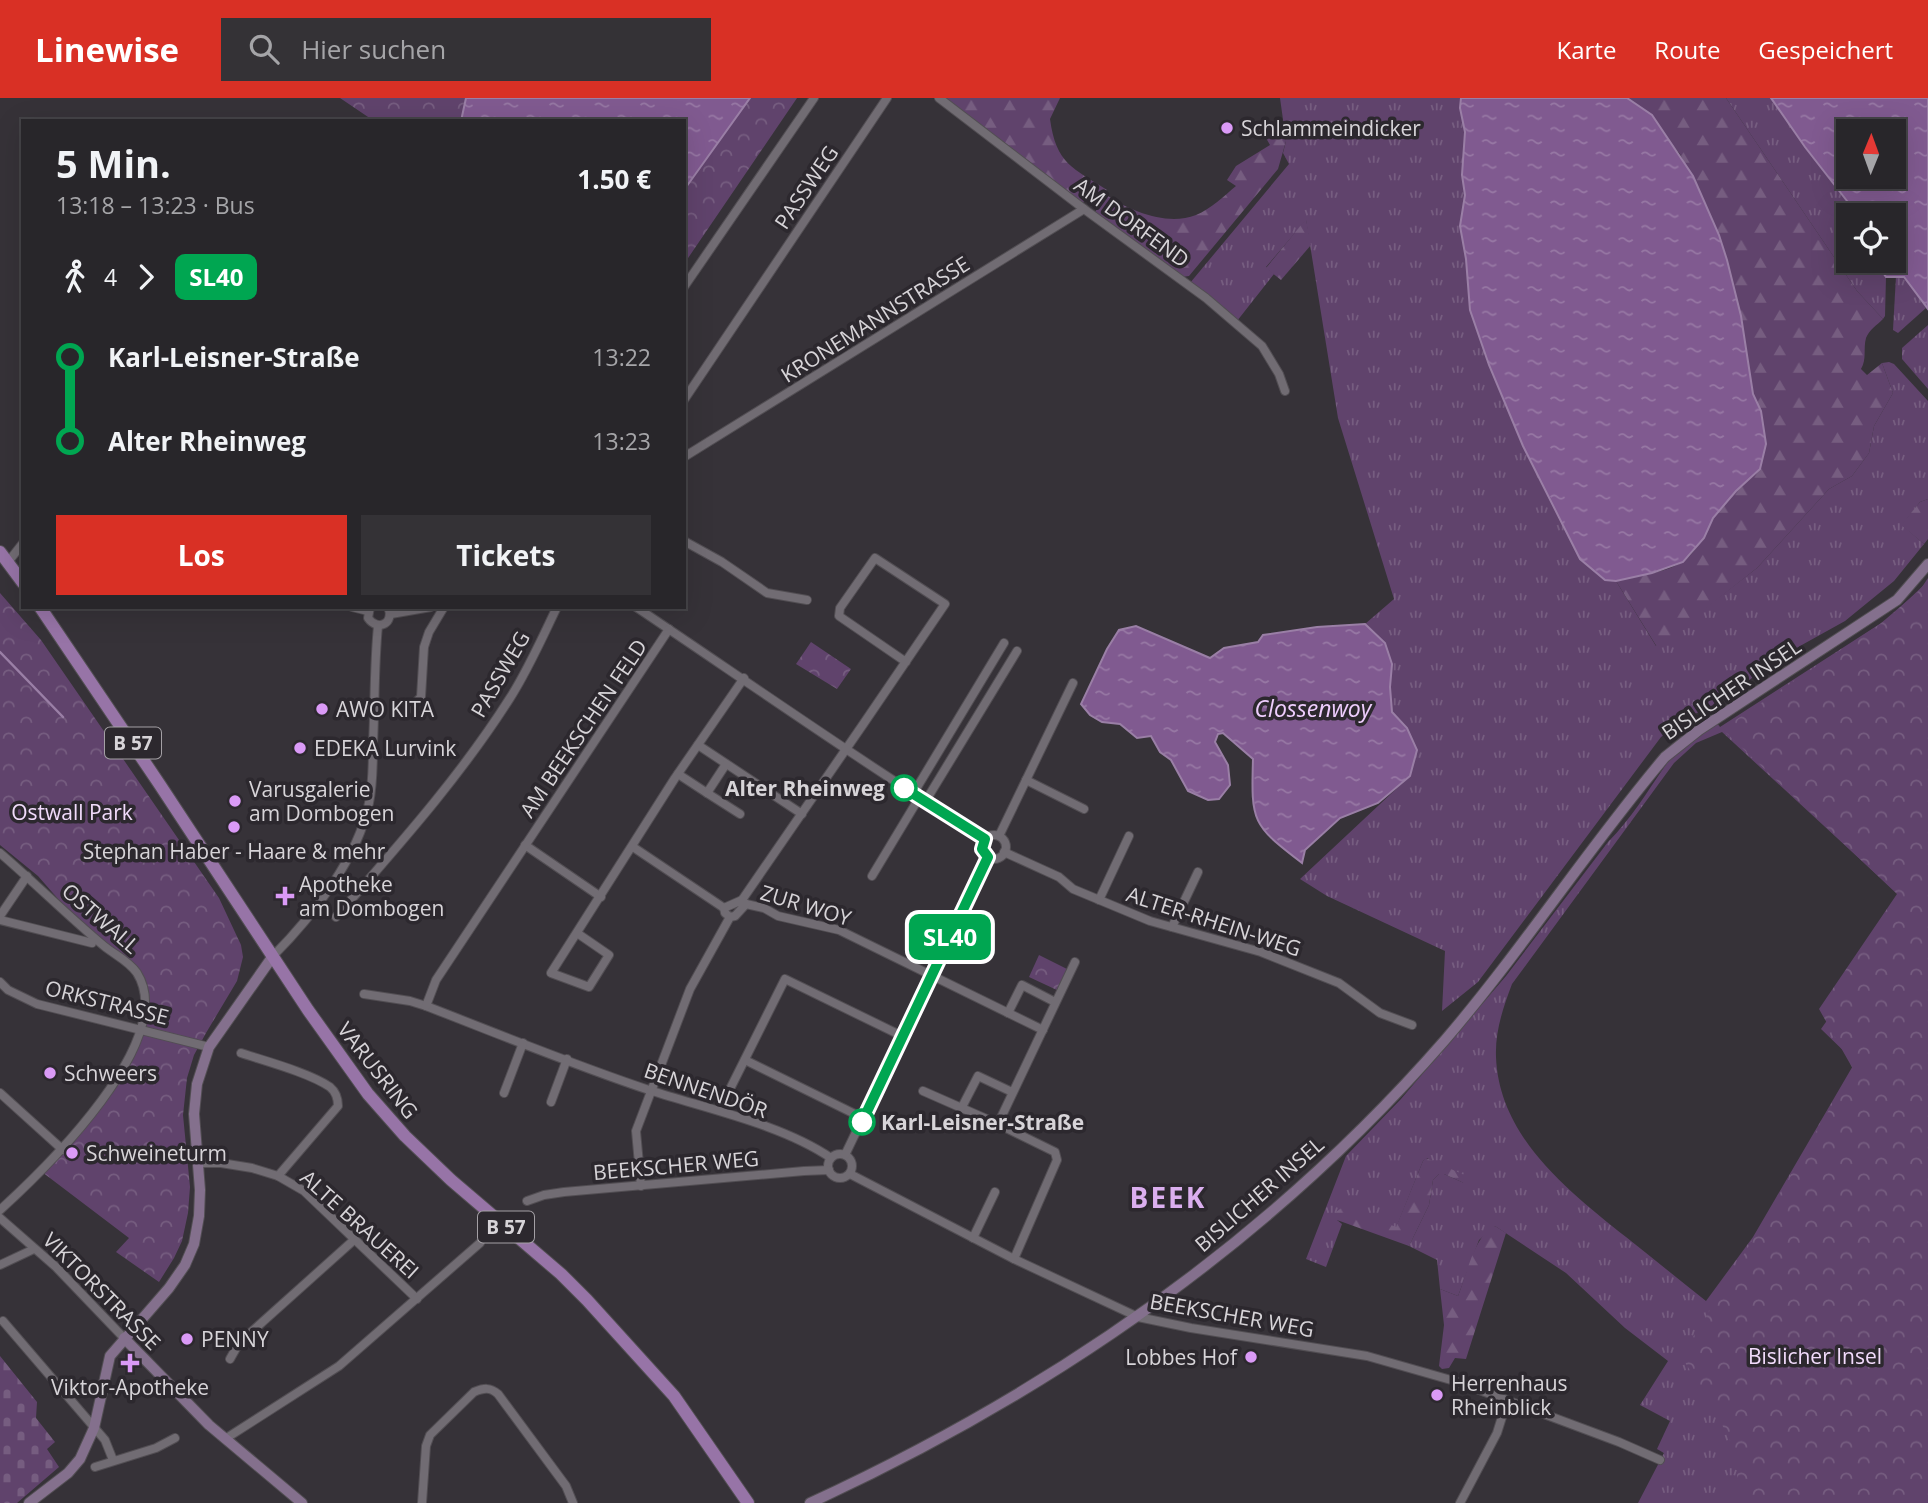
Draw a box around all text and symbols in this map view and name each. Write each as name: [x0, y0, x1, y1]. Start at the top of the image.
search box: [221, 18, 711, 81]
text: Linewise: [35, 27, 179, 72]
icon: search: [245, 30, 283, 68]
text: Hier suchen: [301, 31, 446, 67]
text: Karte: [1556, 33, 1616, 66]
text: Route: [1654, 33, 1720, 66]
text: Gespeichert: [1758, 33, 1893, 66]
place label: Schlammeindicker: [1241, 114, 1421, 142]
north arrow: [1836, 119, 1906, 189]
map controls: [1836, 119, 1906, 273]
marker: Schlammeindicker: [1219, 120, 1235, 136]
text: 5 Min.: [56, 137, 171, 189]
street label: PASSWEG: [768, 140, 844, 234]
text: 1.50 €: [577, 161, 651, 197]
street label: AM DORFEND: [1069, 171, 1195, 273]
text: 13:18 – 13:23 · Bus: [56, 189, 255, 221]
button: locate: [1836, 203, 1906, 273]
street label: KRONEMANNSTRASSE: [775, 250, 975, 388]
icon: walk: [56, 258, 94, 296]
icon: forward: [127, 258, 165, 296]
text: SL40: [189, 260, 243, 293]
text: 4: [104, 261, 117, 293]
text: Karl-Leisner-Straße: [108, 339, 360, 375]
text: 13:22: [592, 341, 651, 373]
text: Alter Rheinweg: [108, 423, 306, 459]
text: 13:23: [592, 425, 651, 457]
button: Los: [56, 515, 347, 595]
button: Tickets: [361, 515, 651, 595]
street label: PASSWEG: [464, 626, 536, 722]
street label: BISLICHER INSEL: [1656, 632, 1806, 746]
street label: AM BEEKSCHEN FELD: [513, 633, 653, 823]
water label: Clossenwoy: [1255, 692, 1373, 724]
place label: AWO KITA: [336, 695, 435, 723]
marker: AWO KITA: [314, 701, 330, 717]
road number: B 57: [105, 728, 161, 758]
place label: EDEKA Lurvink: [314, 734, 456, 762]
marker: EDEKA Lurvink: [292, 740, 308, 756]
place label: Alter Rheinweg: [725, 774, 885, 802]
place label: Varusgalerie am Dombogen: [249, 775, 394, 827]
marker: Alter Rheinweg: [891, 775, 917, 801]
marker: Varusgalerie am Dombogen: [227, 793, 243, 809]
park label: Ostwall Park: [11, 798, 133, 826]
marker: Stephan Haber - Haare & mehr: [226, 819, 242, 835]
place label: Stephan Haber - Haare & mehr: [83, 837, 386, 865]
place label: Apotheke am Dombogen: [299, 870, 444, 922]
street label: OSTWALL: [56, 877, 146, 959]
street label: ZUR WOY: [757, 878, 855, 932]
street label: ALTER-RHEIN-WEG: [1123, 880, 1305, 962]
marker: Apotheke am Dombogen: [277, 888, 293, 904]
line badge: SL40: [901, 914, 999, 960]
text: SL40: [923, 920, 977, 953]
street label: ORKSTRASSE: [42, 973, 172, 1031]
street label: VARUSRING: [331, 1016, 425, 1124]
street label: BENNENDÖR: [641, 1056, 772, 1124]
place label: Schweers: [64, 1059, 157, 1087]
marker: Schweers: [42, 1065, 58, 1081]
place label: Karl-Leisner-Straße: [881, 1108, 1084, 1136]
marker: Karl-Leisner-Straße: [849, 1109, 875, 1135]
street label: BISLICHER INSEL: [1189, 1130, 1329, 1258]
place label: Schweineturm: [86, 1139, 227, 1167]
street label: BEEKSCHER WEG: [592, 1144, 760, 1186]
marker: Schweineturm: [64, 1145, 80, 1161]
street label: ALTE BRAUEREI: [295, 1163, 425, 1285]
district label: BEEK: [1130, 1178, 1206, 1216]
road number: B 57: [478, 1212, 534, 1242]
street label: VIKTORSTRASSE: [37, 1226, 167, 1356]
street label: BEEKSCHER WEG: [1148, 1287, 1316, 1343]
place label: PENNY: [201, 1325, 269, 1353]
marker: PENNY: [179, 1331, 195, 1347]
park label: Bislicher Insel: [1748, 1342, 1882, 1370]
place label: Lobbes Hof: [1125, 1343, 1239, 1371]
marker: Lobbes Hof: [1243, 1349, 1259, 1365]
marker: Viktor-Apotheke: [122, 1355, 138, 1371]
place label: Herrenhaus Rheinblick: [1451, 1369, 1568, 1421]
place label: Viktor-Apotheke: [51, 1373, 209, 1401]
marker: Herrenhaus Rheinblick: [1429, 1387, 1445, 1403]

